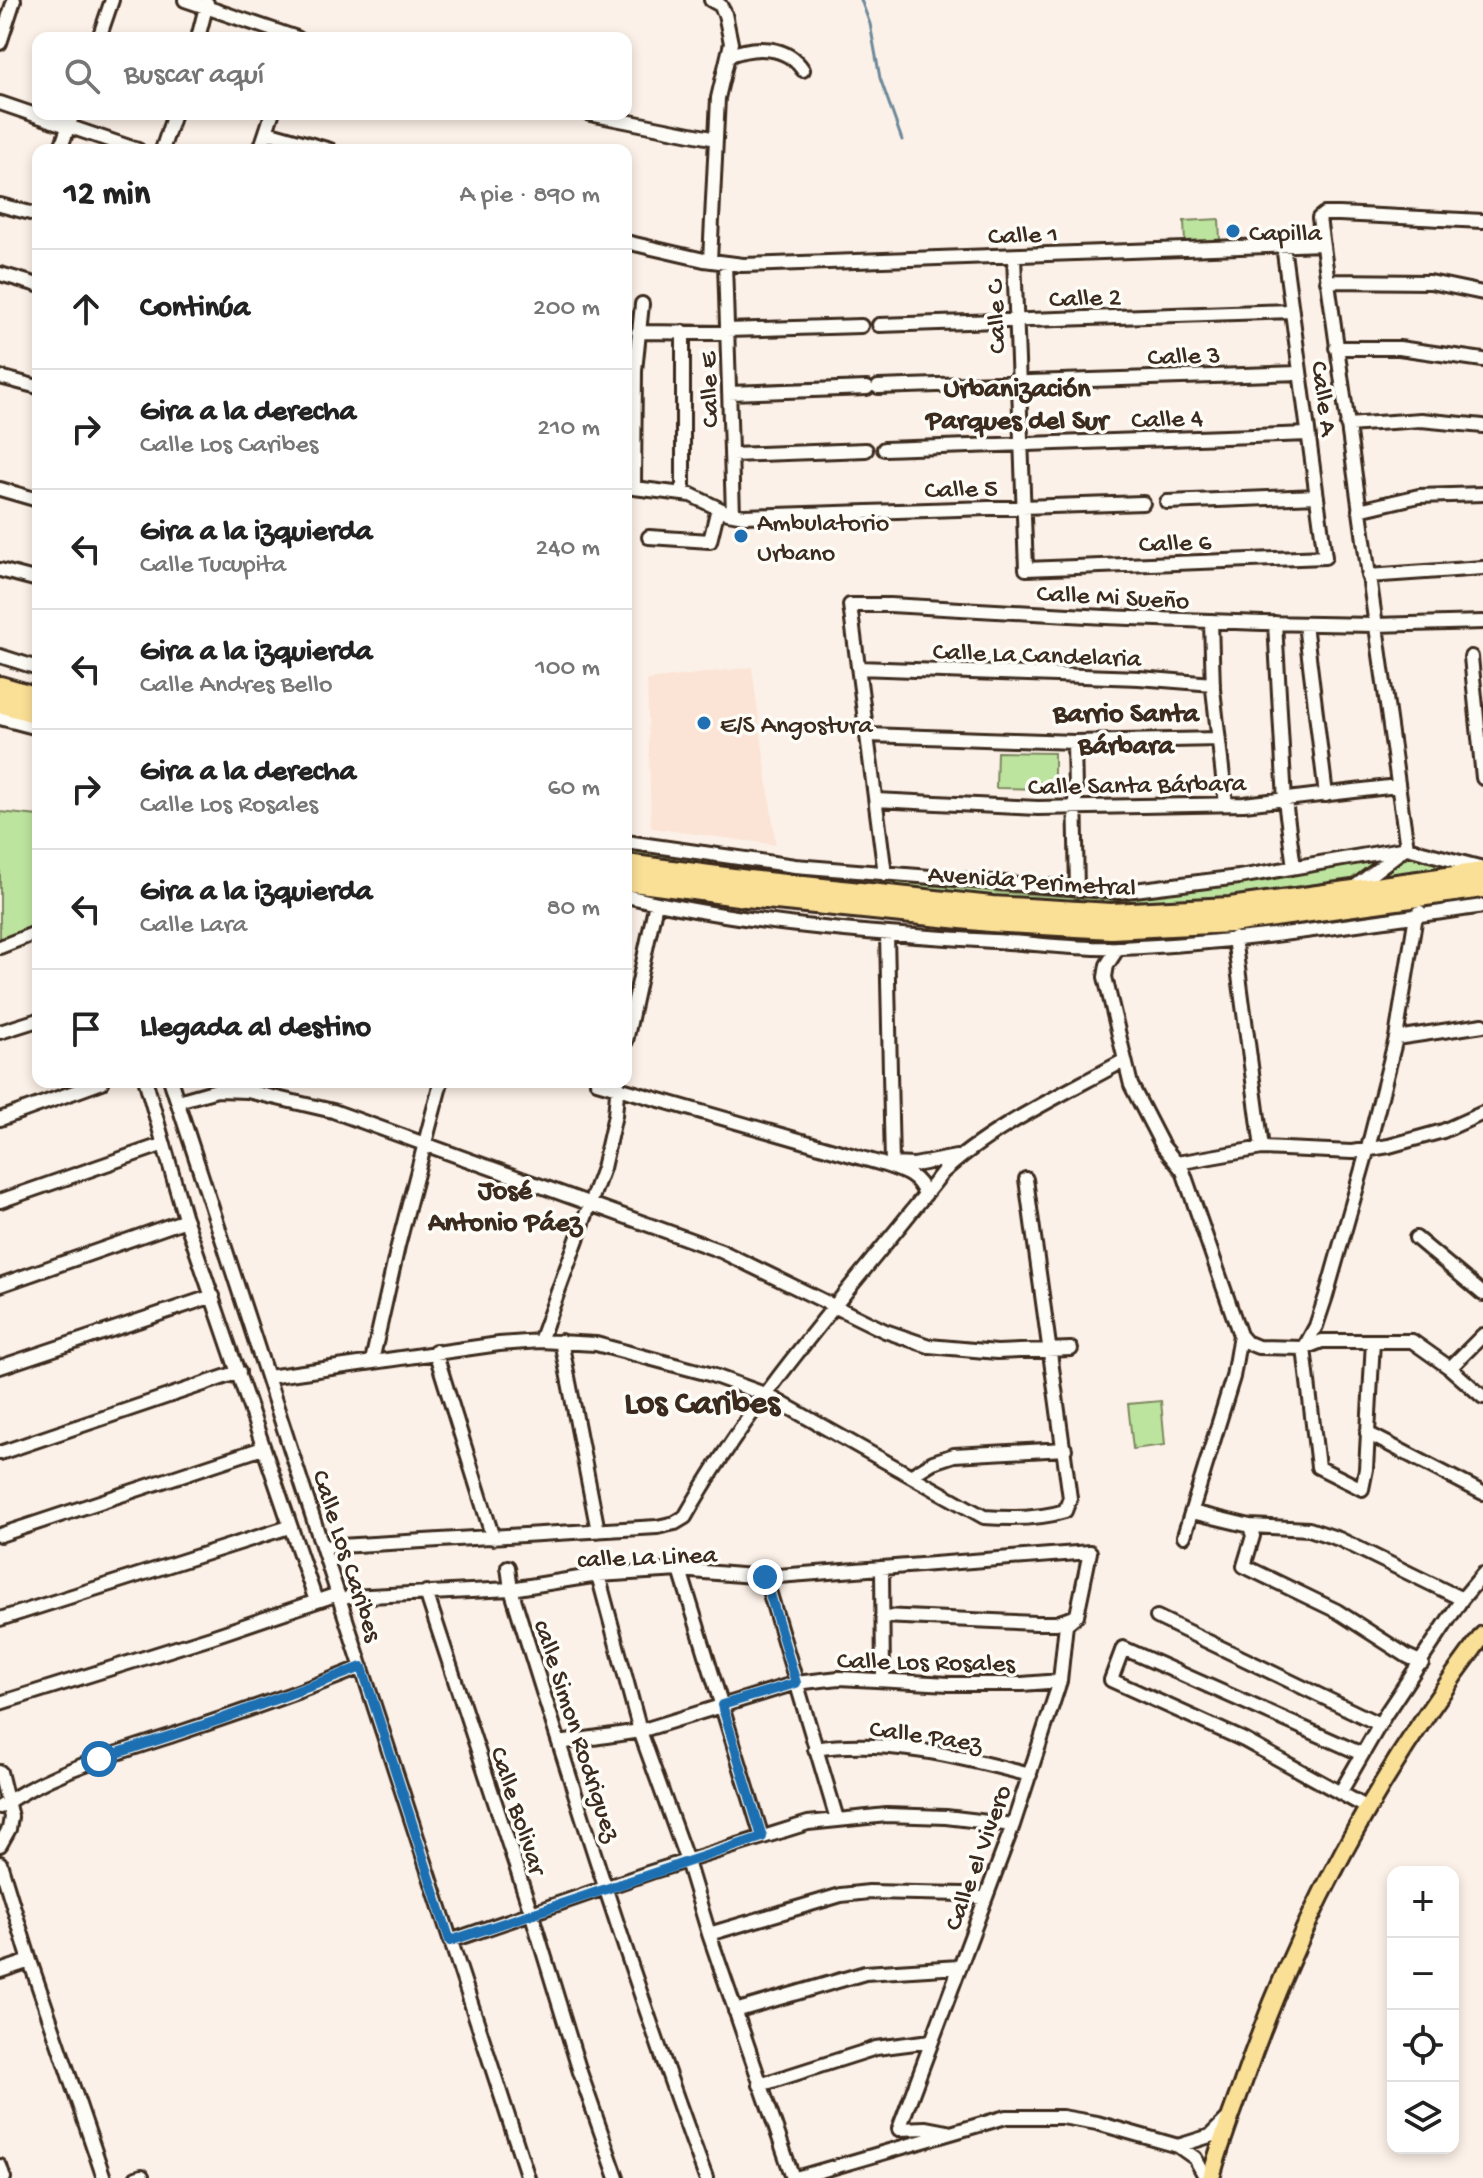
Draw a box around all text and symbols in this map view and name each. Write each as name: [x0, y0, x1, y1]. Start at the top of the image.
search box: [32, 32, 632, 120]
icon: search: [60, 54, 104, 98]
text: Buscar aquí: [124, 59, 264, 94]
text: 12 min: [64, 176, 150, 216]
text: A pie · 890 m: [460, 181, 600, 212]
place label: Capilla: [1249, 220, 1323, 251]
street label: Calle 1: [988, 221, 1059, 254]
marker: Capilla: [1224, 222, 1242, 240]
street label: Calle C: [982, 278, 1015, 354]
street label: Calle 2: [1048, 284, 1122, 317]
icon: ahead: [64, 287, 108, 331]
text: Continúa: [140, 292, 250, 327]
text: 200 m: [533, 294, 600, 325]
street label: Calle 3: [1147, 342, 1221, 375]
street label: Calle E: [695, 351, 728, 428]
street label: Calle A: [1301, 359, 1342, 440]
district label: Urbanización Parques del Sur: [924, 374, 1111, 439]
text: Gira a la derecha: [140, 396, 356, 431]
street label: Calle 4: [1131, 405, 1204, 438]
icon: right: [64, 407, 108, 451]
text: 210 m: [537, 414, 600, 445]
text: Calle Los Caribes: [140, 431, 318, 462]
street label: Calle 5: [924, 475, 998, 508]
place label: Ambulatorio Urbano: [757, 510, 889, 571]
text: Gira a la izquierda: [140, 516, 373, 551]
icon: left: [64, 527, 108, 571]
marker: Ambulatorio Urbano: [732, 527, 750, 545]
street label: Calle 6: [1138, 529, 1213, 562]
text: 240 m: [536, 534, 600, 565]
text: Calle Tucupita: [140, 551, 286, 582]
street label: Calle Mi Sueño: [1036, 580, 1190, 619]
text: Gira a la izquierda: [140, 636, 373, 671]
street label: Calle La Candelaria: [932, 638, 1143, 677]
icon: left: [64, 647, 108, 691]
text: 100 m: [535, 654, 600, 685]
text: Calle Andres Bello: [140, 671, 333, 702]
district label: Barrio Santa Bárbara: [1052, 699, 1200, 764]
place label: E/S Angostura: [720, 712, 874, 743]
marker: E/S Angostura: [695, 714, 713, 732]
text: Gira a la derecha: [140, 756, 356, 791]
icon: right: [64, 767, 108, 811]
street label: Calle Santa Bárbara: [1028, 770, 1248, 805]
text: 60 m: [547, 774, 600, 805]
text: Calle Los Rosales: [140, 791, 318, 822]
street label: Avenida Perimetral: [927, 861, 1137, 906]
text: Gira a la izquierda: [140, 876, 373, 911]
icon: left: [64, 887, 108, 931]
text: 80 m: [546, 894, 600, 925]
text: Calle Lara: [140, 911, 247, 942]
icon: arrive: [64, 1007, 108, 1051]
text: Llegada al destino: [140, 1012, 371, 1047]
district label: José Antonio Páez: [427, 1176, 584, 1241]
district label: Los Caribes: [624, 1386, 781, 1426]
street label: Calle Los Caribes: [302, 1467, 387, 1647]
street label: calle La Linea: [577, 1542, 719, 1577]
route end: [747, 1559, 783, 1595]
street label: calle Simon Rodriguez: [524, 1617, 626, 1848]
street label: Calle Los Rosales: [837, 1647, 1017, 1682]
street label: Calle Paez: [867, 1715, 985, 1762]
route start: [81, 1741, 117, 1777]
street label: Calle Bolivar: [480, 1743, 552, 1882]
street label: Calle el Vivero: [940, 1782, 1021, 1936]
map controls: [1387, 1866, 1459, 2154]
button: +: [1387, 1866, 1459, 1938]
button: −: [1387, 1938, 1459, 2010]
button: locate: [1387, 2010, 1459, 2082]
button: layers: [1387, 2082, 1459, 2154]

